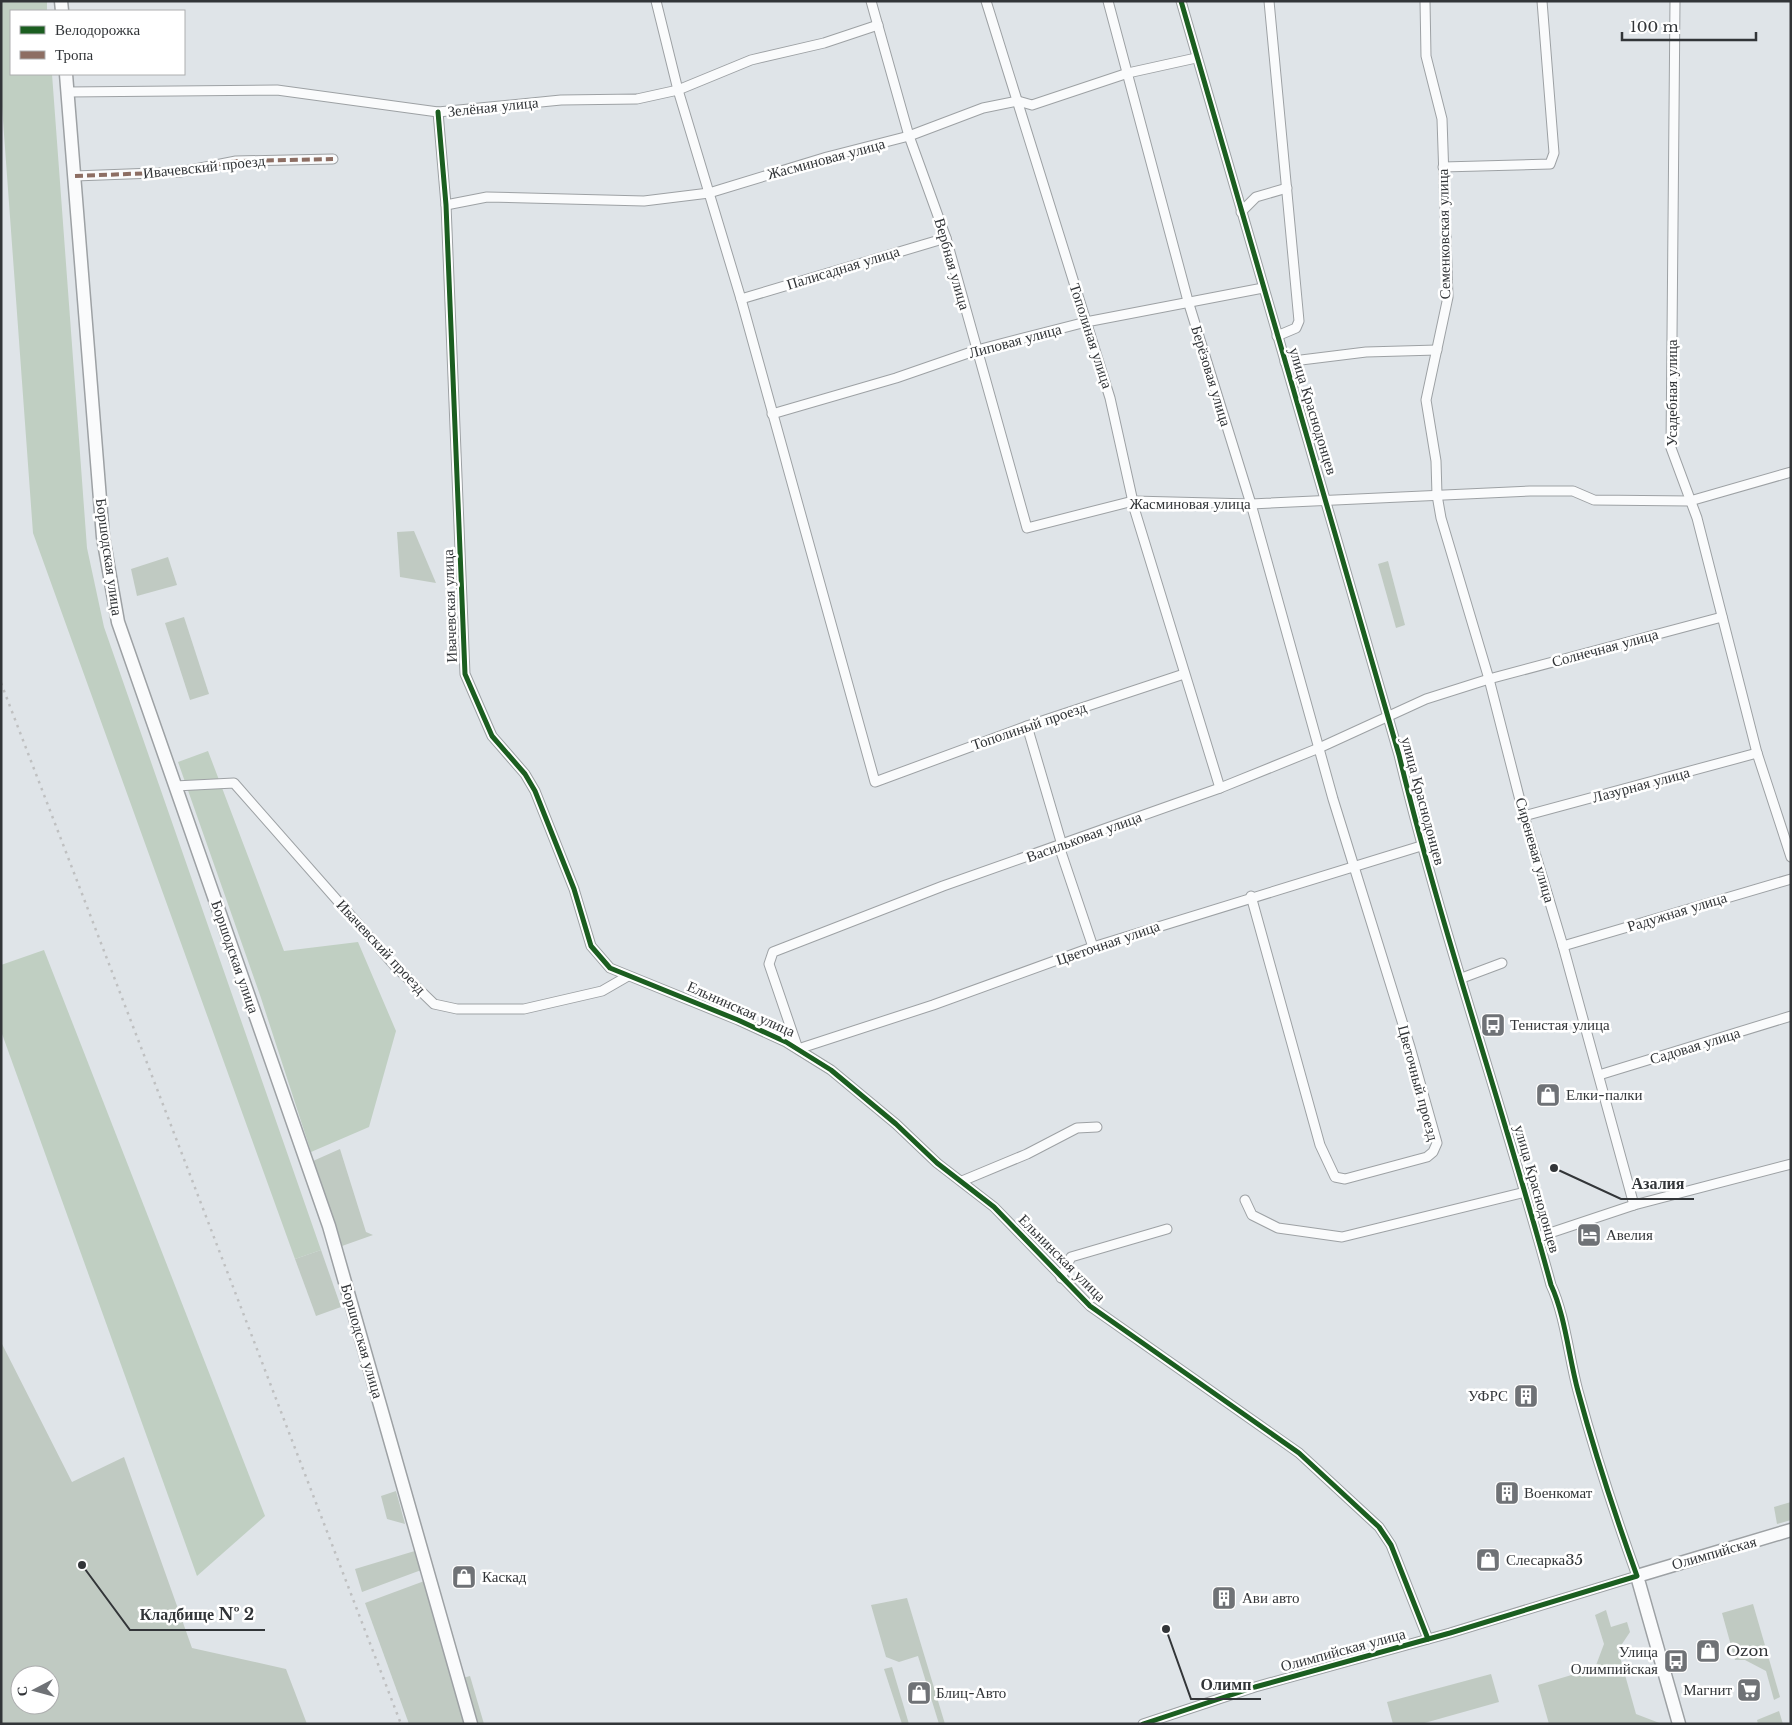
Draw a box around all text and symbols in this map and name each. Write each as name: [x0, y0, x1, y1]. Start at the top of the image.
legend: [10, 10, 185, 75]
scale bar: [1622, 10, 1756, 42]
text: 100 m: [1630, 17, 1679, 36]
text: Велодорожка: [55, 20, 140, 39]
text: Тропа: [55, 45, 94, 64]
street label: Зелёная улица: [447, 92, 540, 121]
street label: Жасминовая улица: [765, 134, 887, 183]
street label: Ивачевский проезд: [142, 151, 266, 182]
street label: Семенковская улица: [1433, 168, 1454, 300]
street label: Вербная улица: [930, 216, 975, 312]
street label: Палисадная улица: [784, 241, 902, 294]
street label: Тополиная улица: [1066, 281, 1118, 391]
street label: Липовая улица: [966, 319, 1064, 362]
street label: Берёзовая улица: [1187, 323, 1236, 429]
street label: Усадебная улица: [1662, 339, 1681, 447]
street label: улица Краснодонцев: [1285, 345, 1342, 477]
street label: Жасминовая улица: [1129, 494, 1251, 513]
street label: Боршодская улица: [92, 497, 127, 617]
street label: Ивачевская улица: [438, 549, 461, 663]
street label: Солнечная улица: [1549, 624, 1661, 671]
street label: Тополиный проезд: [969, 697, 1089, 754]
street label: улица Краснодонцев: [1397, 735, 1450, 867]
street label: Лазурная улица: [1590, 762, 1692, 807]
street label: Сиреневая улица: [1511, 795, 1560, 905]
street label: Васильковая улица: [1023, 807, 1144, 866]
street label: Радужная улица: [1625, 887, 1729, 936]
street label: Ивачевский проезд: [333, 895, 430, 998]
street label: Боршодская улица: [207, 898, 264, 1016]
street label: Цветочная улица: [1053, 916, 1163, 969]
street label: Ельнинская улица: [684, 976, 798, 1041]
bus stop icon: Тенистая улица: [1480, 1012, 1506, 1038]
place label: Тенистая улица: [1510, 1015, 1610, 1034]
street label: Цветочный проезд: [1394, 1023, 1443, 1143]
street label: Садовая улица: [1647, 1023, 1743, 1068]
shop icon: Елки-палки: [1535, 1082, 1561, 1108]
place label: Елки-палки: [1566, 1085, 1643, 1104]
street label: улица Краснодонцев: [1510, 1123, 1565, 1255]
callout: Азалия: [1621, 1168, 1694, 1199]
text: Азалия: [1632, 1173, 1685, 1193]
street label: Ельнинская улица: [1015, 1210, 1110, 1306]
hotel icon: Авелия: [1576, 1222, 1602, 1248]
place label: Авелия: [1606, 1225, 1653, 1244]
street label: Боршодская улица: [337, 1281, 388, 1401]
building icon: УФРС: [1513, 1383, 1539, 1409]
place label: УФРС: [1468, 1386, 1508, 1405]
building icon: Военкомат: [1494, 1480, 1520, 1506]
place label: Военкомат: [1524, 1483, 1593, 1502]
street label: Олимпийская: [1669, 1531, 1758, 1574]
shop icon: Слесарка35: [1475, 1547, 1501, 1573]
place label: Слесарка35: [1506, 1550, 1583, 1569]
shop icon: Каскад: [451, 1564, 477, 1590]
place label: Каскад: [482, 1567, 527, 1586]
building icon: Ави авто: [1211, 1585, 1237, 1611]
place label: Ави авто: [1242, 1588, 1299, 1607]
callout: Кладбище № 2: [130, 1599, 265, 1630]
text: Кладбище № 2: [140, 1604, 254, 1624]
street label: Олимпийская улица: [1278, 1624, 1408, 1675]
shop icon: Ozon: [1695, 1638, 1721, 1664]
place label: Ozon: [1726, 1641, 1769, 1660]
place label: Улица Олимпийская: [1571, 1642, 1658, 1678]
bus stop icon: Улица Олимпийская: [1663, 1648, 1689, 1674]
north arrow: [10, 1665, 60, 1715]
callout: Олимп: [1191, 1668, 1261, 1699]
text: Олимп: [1201, 1674, 1251, 1694]
supermarket icon: Магнит: [1736, 1677, 1762, 1703]
shop icon: Блиц-Авто: [906, 1680, 932, 1706]
place label: Магнит: [1683, 1680, 1732, 1699]
place label: Блиц-Авто: [936, 1683, 1006, 1702]
text: С: [13, 1685, 32, 1697]

